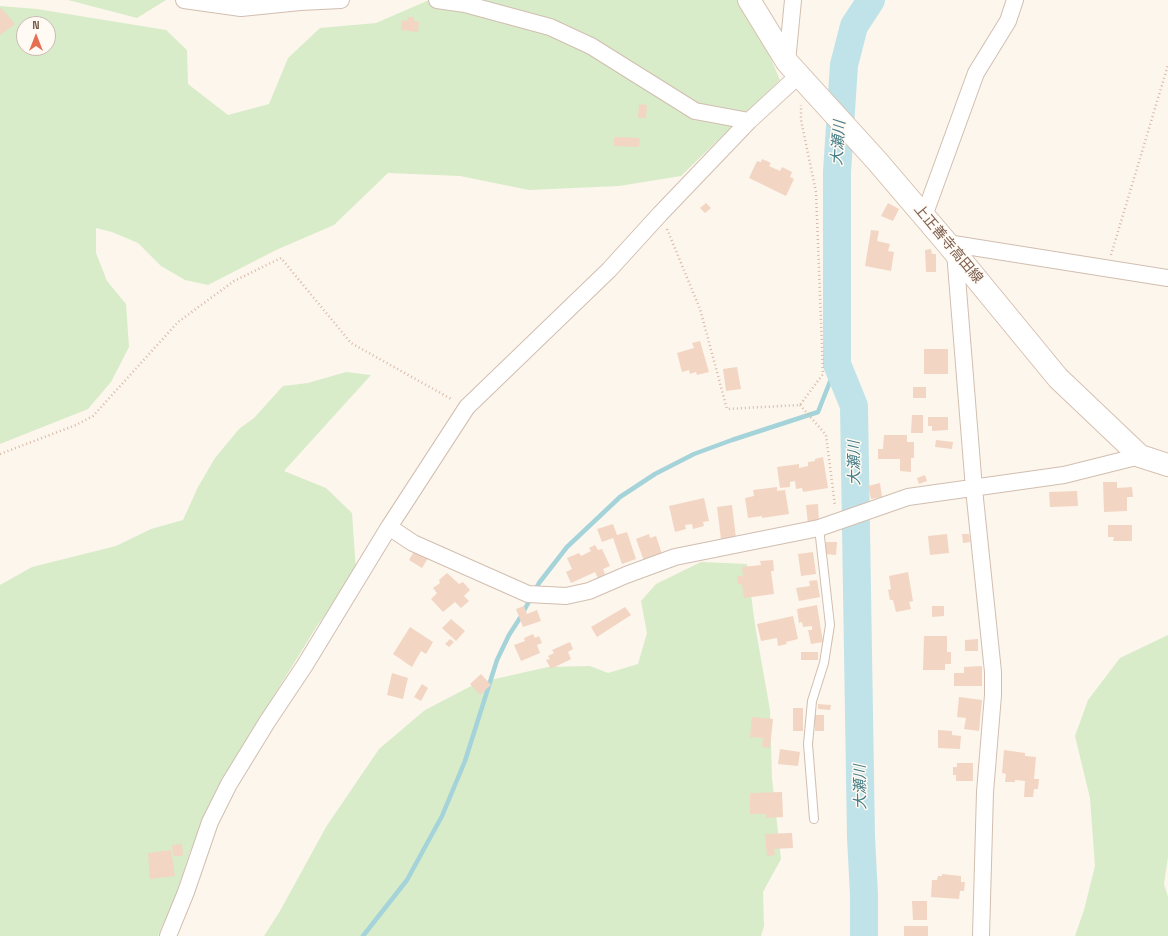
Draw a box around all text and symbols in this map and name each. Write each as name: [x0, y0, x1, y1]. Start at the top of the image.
north arrow: [16, 16, 56, 56]
text: N: [32, 18, 40, 32]
water label: 大瀬川: [828, 120, 850, 166]
street label: 上正善寺高田線: [910, 201, 986, 287]
water label: 大瀬川: [846, 440, 864, 486]
water label: 大瀬川: [852, 764, 870, 810]

